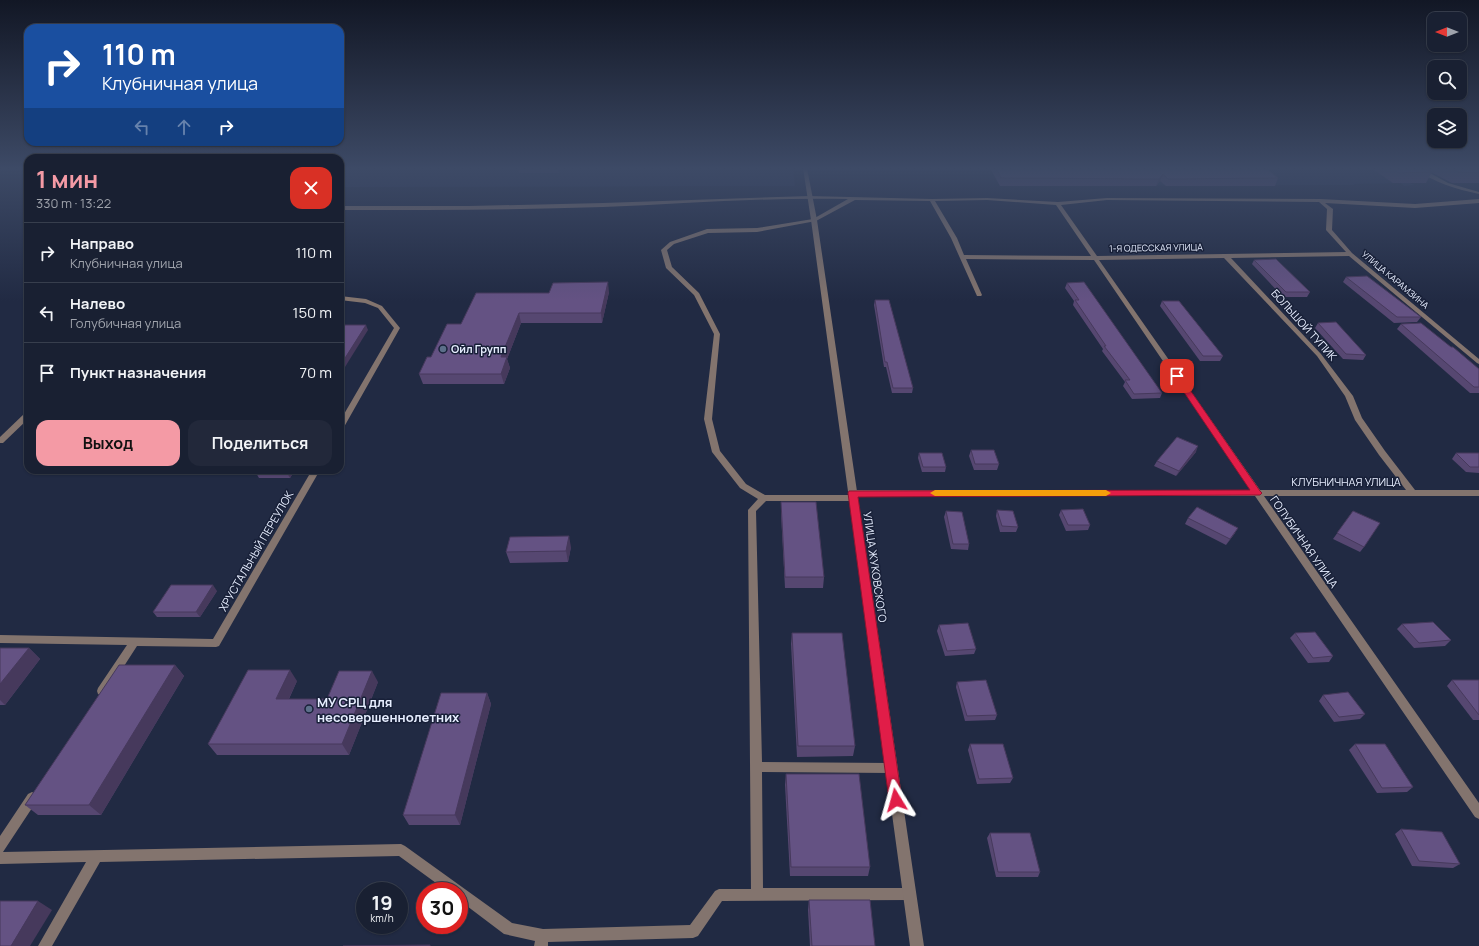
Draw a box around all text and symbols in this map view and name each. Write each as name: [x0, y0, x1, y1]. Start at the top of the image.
north arrow: [1427, 12, 1467, 52]
map controls: [1427, 12, 1467, 148]
text: 110 m: [102, 35, 176, 73]
icon: right: [36, 40, 88, 92]
button: search: [1427, 60, 1467, 100]
text: Клубничная улица: [102, 71, 258, 95]
button: layers: [1427, 108, 1467, 148]
icon: left: [131, 116, 153, 138]
icon: ahead: [173, 116, 195, 138]
icon: right: [215, 116, 237, 138]
text: 1 мин: [36, 162, 98, 195]
button: close: [290, 167, 332, 209]
text: 330 m · 13:22: [36, 194, 111, 212]
text: Направо: [70, 233, 134, 254]
street label: 1-Я ОДЕССКАЯ УЛИЦА: [1109, 240, 1203, 255]
icon: right: [36, 242, 58, 264]
text: 110 m: [295, 242, 332, 263]
street label: УЛИЦА КАРАМЗИНА: [1359, 248, 1432, 312]
text: Клубничная улица: [70, 254, 183, 272]
street label: БОЛЬШОЙ ТУПИК: [1268, 286, 1341, 364]
text: Налево: [70, 293, 125, 314]
icon: left: [36, 302, 58, 324]
text: 150 m: [293, 302, 332, 323]
text: Голубичная улица: [70, 314, 181, 332]
place label: Ойл Групп: [451, 341, 506, 356]
marker: Ойл Групп: [438, 344, 448, 354]
pin: [1160, 359, 1194, 393]
icon: arrive: [36, 362, 58, 384]
text: Пункт назначения: [70, 362, 206, 383]
text: 70 m: [300, 362, 332, 383]
icon: arrive: [1166, 365, 1188, 387]
button: Выход: [36, 420, 180, 466]
button: Поделиться: [188, 420, 332, 466]
street label: КЛУБНИЧНАЯ УЛИЦА: [1291, 474, 1401, 489]
street label: ХРУСТАЛЬНЫЙ ПЕРЕУЛОК: [215, 487, 296, 614]
street label: ГОЛУБИЧНАЯ УЛИЦА: [1267, 493, 1342, 591]
street label: УЛИЦА ЖУКОВСКОГО: [860, 511, 891, 623]
place label: МУ СРЦ для несовершеннолетних: [317, 693, 460, 726]
marker: МУ СРЦ для несовершеннолетних: [304, 704, 314, 714]
position arrow: [875, 779, 917, 821]
speed limit sign: 30: [416, 882, 468, 934]
text: 19: [371, 889, 393, 916]
text: km/h: [370, 911, 394, 925]

